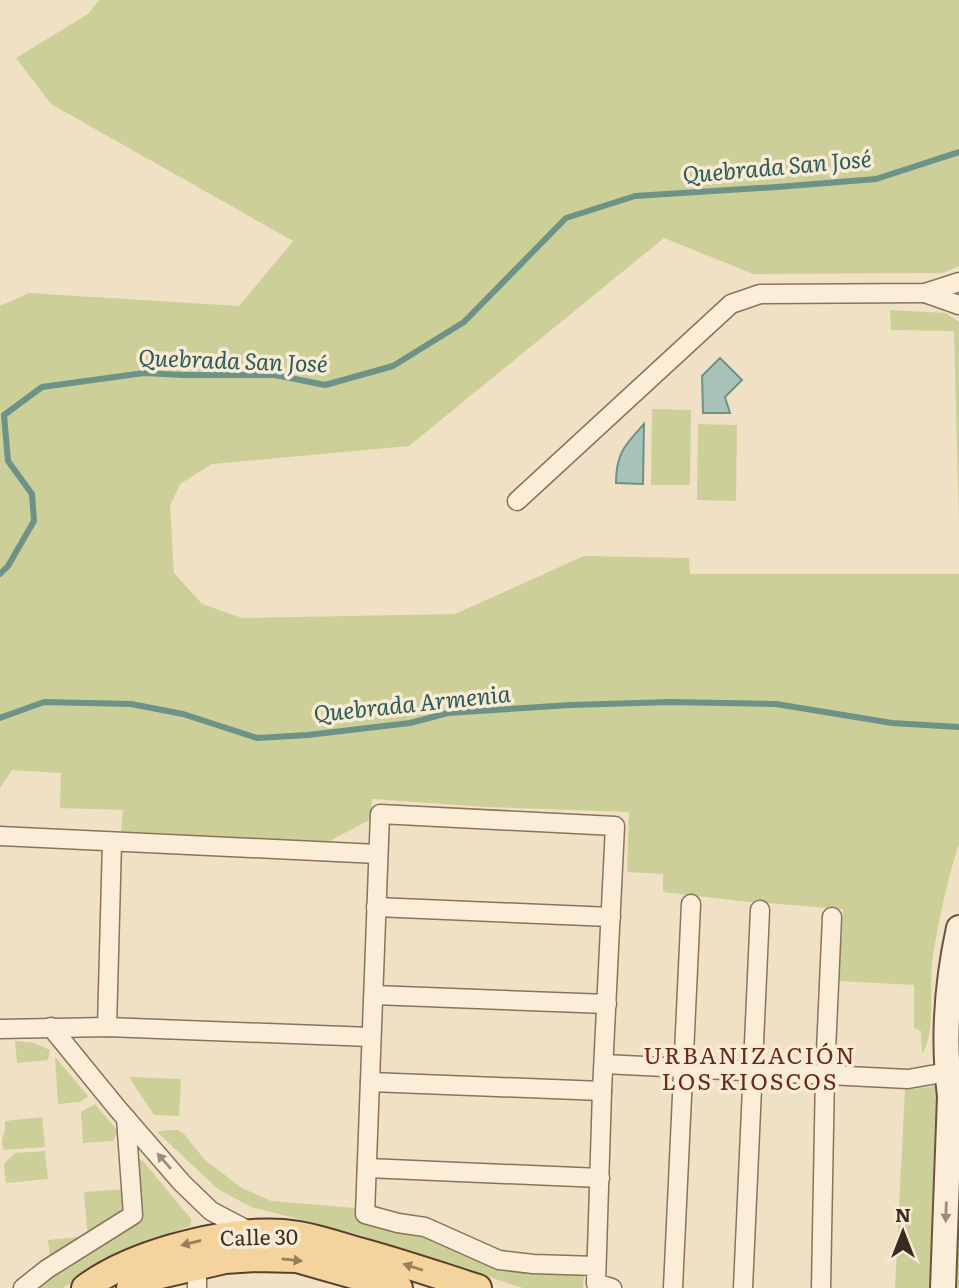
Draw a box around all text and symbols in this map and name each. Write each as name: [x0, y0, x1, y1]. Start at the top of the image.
water label: Quebrada San José: [681, 140, 873, 190]
water label: Quebrada San José: [138, 339, 328, 379]
water label: Quebrada Armenia: [312, 675, 512, 729]
district label: URBANIZACIÓN LOS KIOSCOS: [643, 1037, 857, 1097]
one-way arrow: [156, 1152, 172, 1170]
north arrow: [868, 1197, 938, 1267]
text: N: [895, 1200, 911, 1228]
one-way arrow: [940, 1201, 951, 1223]
street label: Calle 30: [220, 1219, 298, 1252]
one-way arrow: [180, 1238, 202, 1249]
one-way arrow: [281, 1254, 303, 1265]
one-way arrow: [402, 1261, 423, 1272]

